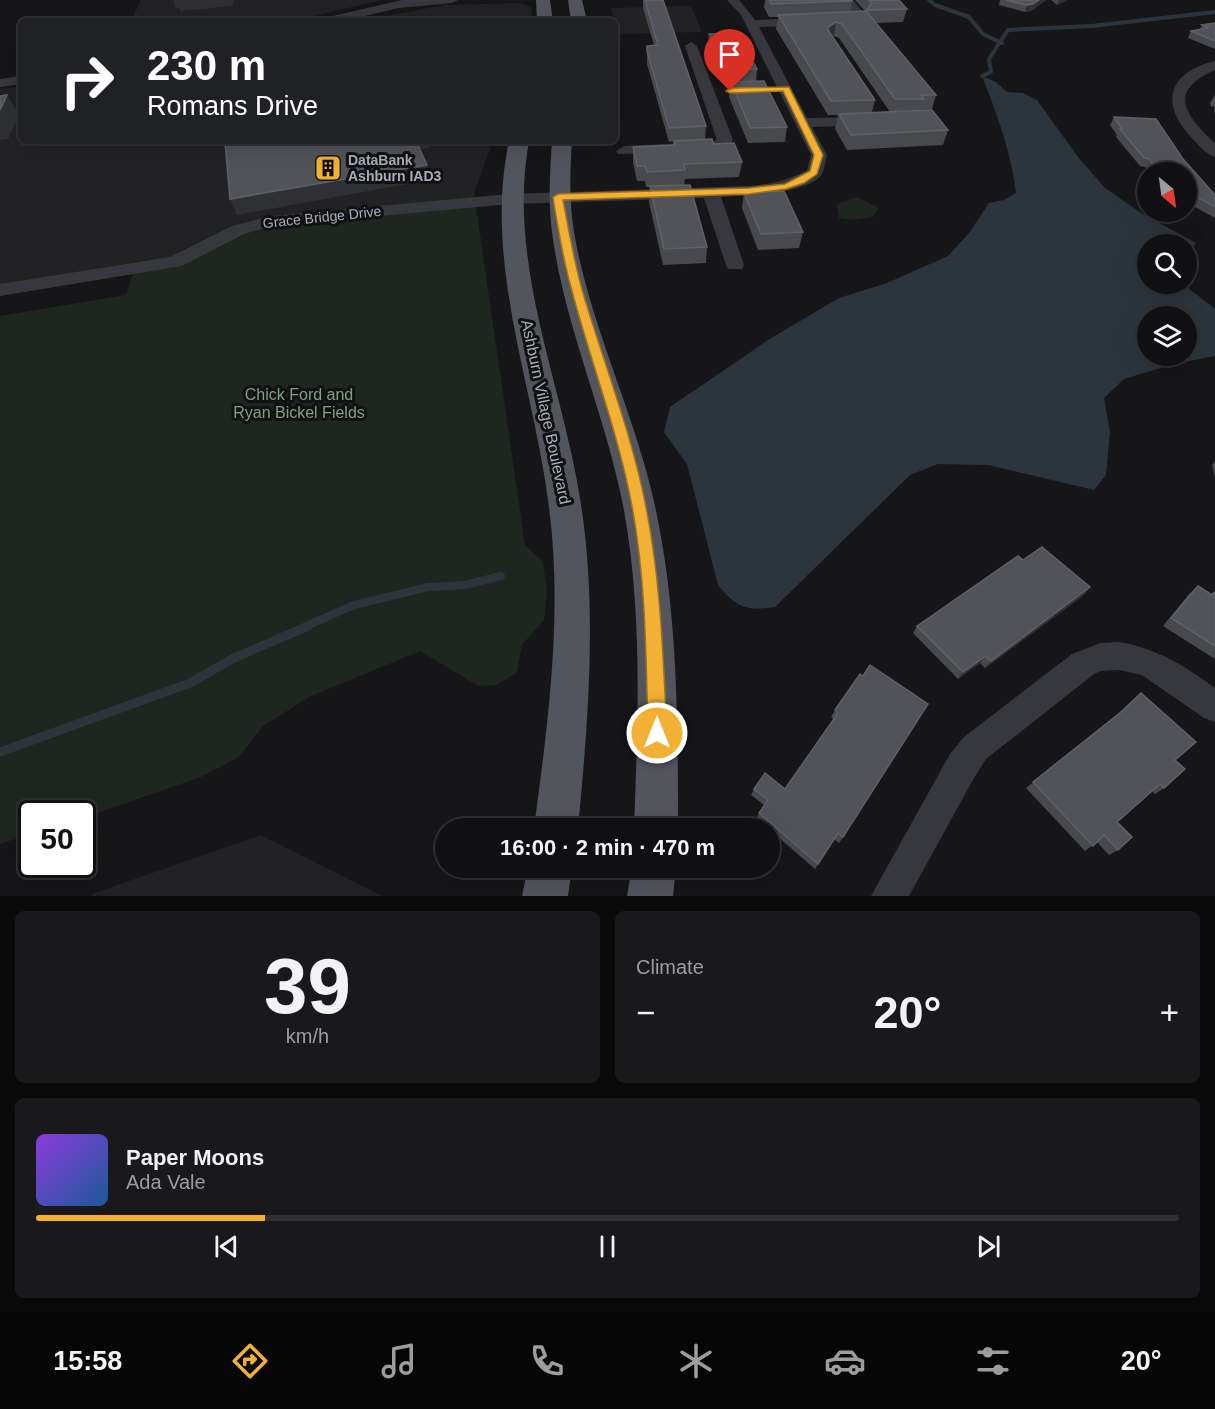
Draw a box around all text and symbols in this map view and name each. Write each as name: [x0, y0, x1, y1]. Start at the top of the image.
pin: [704, 29, 755, 91]
icon: arrive: [713, 38, 746, 71]
icon: right: [48, 42, 126, 120]
text: 230 m: [147, 42, 266, 89]
text: Romans Drive: [147, 91, 318, 121]
place label: DataBank Ashburn IAD3: [348, 152, 442, 184]
building icon: DataBank Ashburn IAD3: [313, 153, 343, 183]
north arrow: [1137, 162, 1197, 222]
map controls: [1137, 162, 1197, 366]
street label: Grace Bridge Drive: [262, 203, 382, 231]
button: search: [1137, 234, 1197, 294]
button: layers: [1137, 306, 1197, 366]
street label: Ashburn Village Boulevard: [518, 318, 574, 506]
park label: Chick Ford and Ryan Bickel Fields: [233, 386, 365, 421]
position arrow: [625, 701, 689, 765]
speed limit sign: 50: [18, 800, 96, 878]
text: 16:00 · 2 min · 470 m: [500, 835, 715, 860]
text: 39: [264, 942, 351, 1030]
text: Climate: [636, 956, 704, 978]
text: 20°: [873, 987, 942, 1038]
text: −: [636, 994, 655, 1031]
text: +: [1160, 994, 1179, 1031]
text: km/h: [286, 1025, 329, 1047]
text: Paper Moons: [126, 1145, 264, 1170]
text: Ada Vale: [126, 1171, 206, 1193]
icon: previous: [210, 1230, 243, 1263]
icon: pause: [591, 1230, 624, 1263]
icon: next: [972, 1230, 1005, 1263]
icon: directions: [229, 1340, 271, 1382]
icon: music: [378, 1340, 420, 1382]
icon: phone: [526, 1340, 568, 1382]
icon: climate: [675, 1340, 717, 1382]
icon: car: [824, 1340, 866, 1382]
icon: filters: [972, 1340, 1014, 1382]
text: 15:58: [53, 1346, 122, 1376]
text: 20°: [1121, 1346, 1162, 1376]

